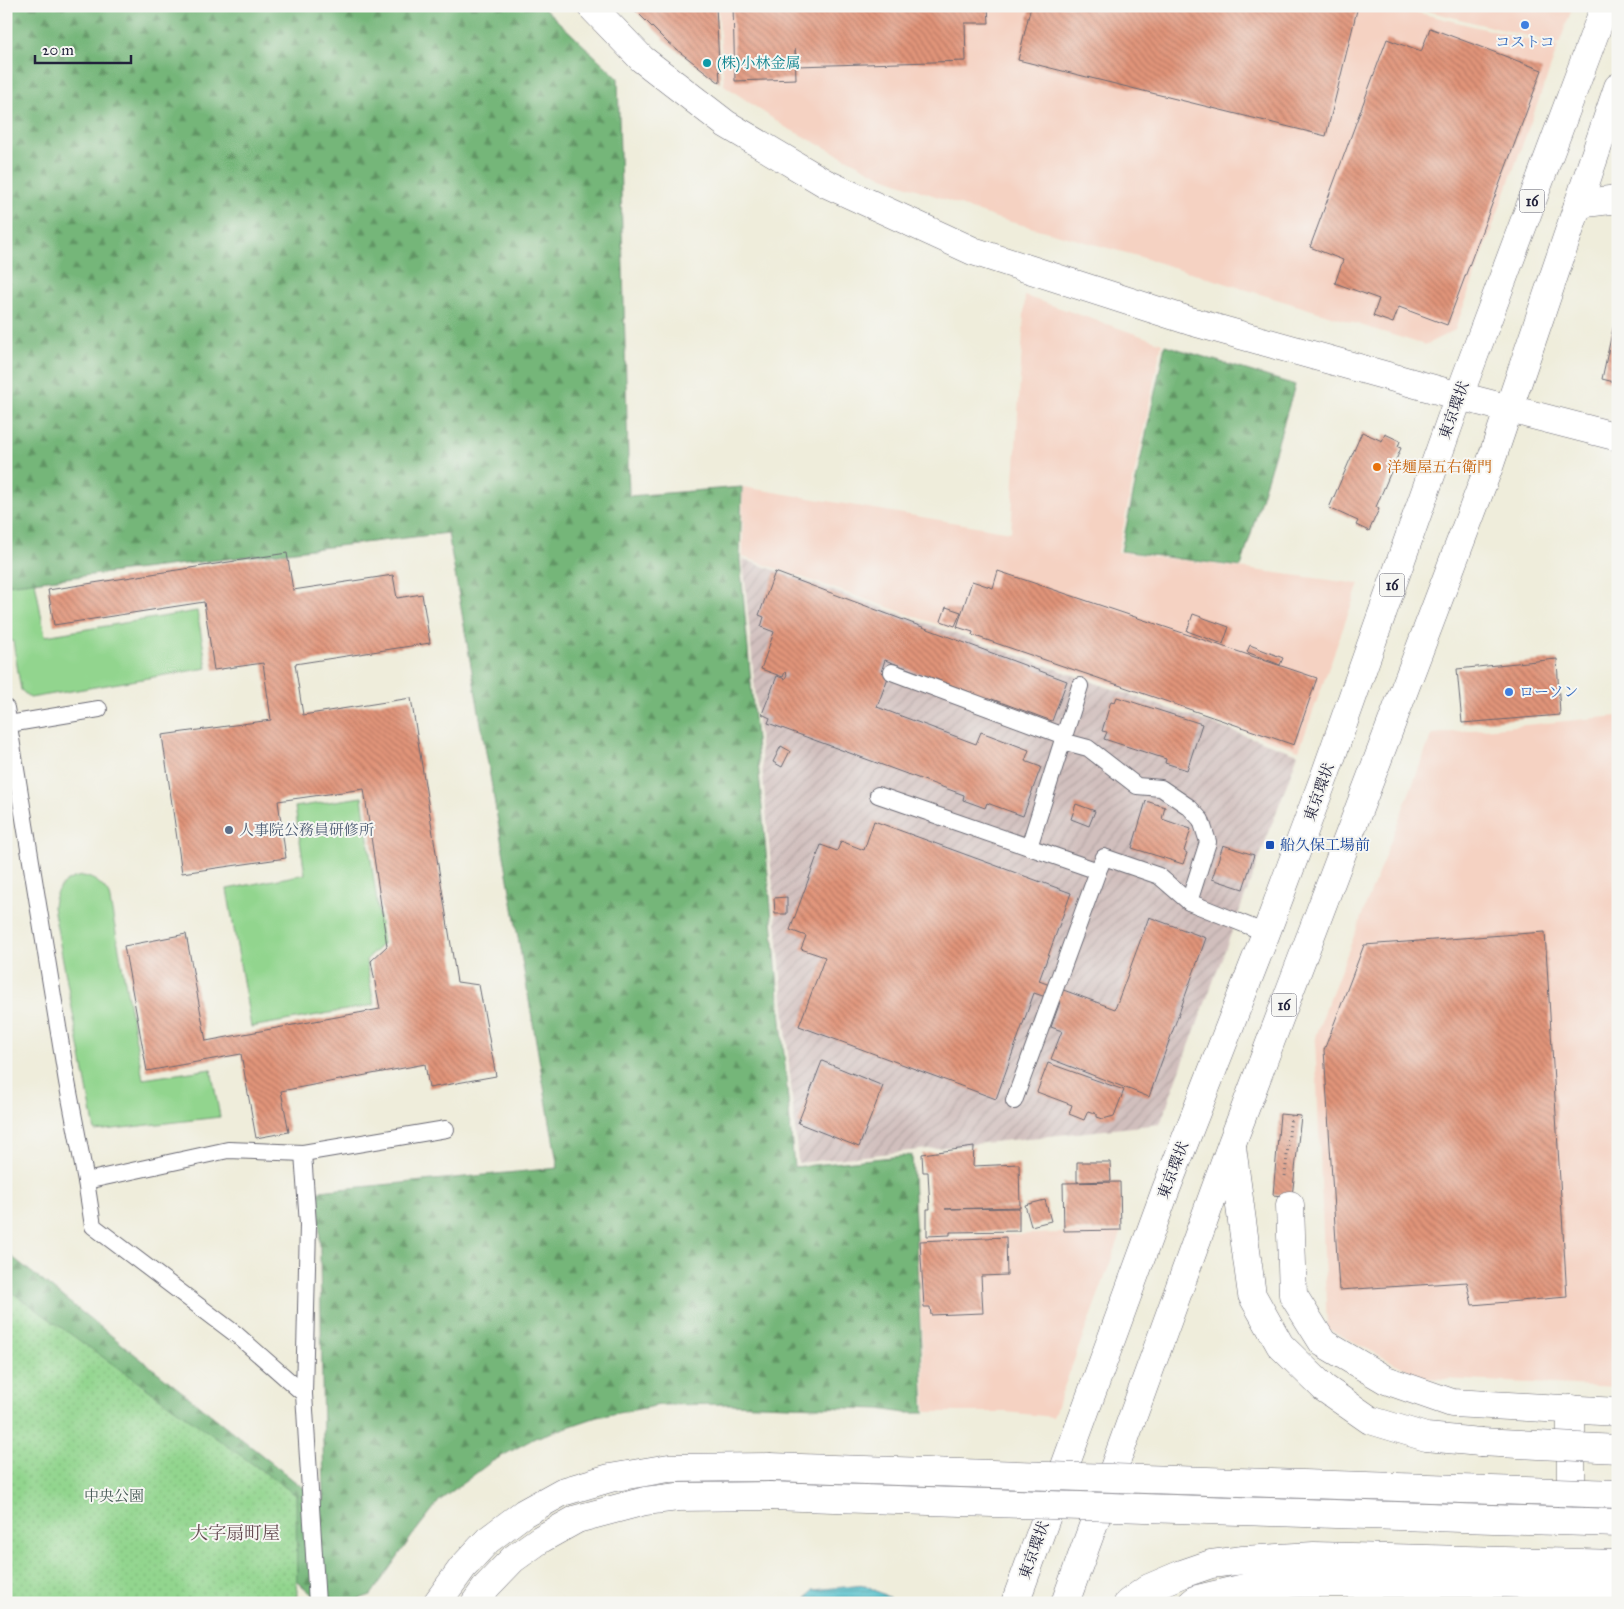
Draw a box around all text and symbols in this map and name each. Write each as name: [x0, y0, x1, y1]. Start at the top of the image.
marker: コストコ: [1519, 19, 1531, 31]
scale bar: [35, 32, 131, 64]
place label: コストコ: [1495, 33, 1555, 51]
text: 20 m: [42, 41, 74, 59]
place label: (株)小林金属: [717, 54, 800, 73]
marker: (株)小林金属: [701, 57, 713, 69]
road number: 16: [1520, 190, 1544, 212]
street label: 東京環状: [1435, 379, 1473, 441]
place label: 洋麺屋五右衛門: [1387, 458, 1492, 476]
marker: 洋麺屋五右衛門: [1371, 461, 1383, 473]
road number: 16: [1380, 574, 1404, 596]
place label: ローソン: [1519, 683, 1578, 701]
marker: ローソン: [1503, 686, 1515, 698]
street label: 東京環状: [1300, 761, 1338, 823]
place label: 人事院公務員研修所: [239, 821, 374, 839]
marker: 人事院公務員研修所: [223, 824, 235, 836]
place label: 船久保工場前: [1280, 836, 1370, 854]
marker: 船久保工場前: [1264, 839, 1276, 851]
road number: 16: [1272, 994, 1296, 1016]
street label: 東京環状: [1154, 1139, 1192, 1201]
park label: 中央公園: [84, 1487, 144, 1505]
street label: 東京環状: [1015, 1519, 1053, 1581]
district label: 大字扇町屋: [190, 1522, 280, 1544]

